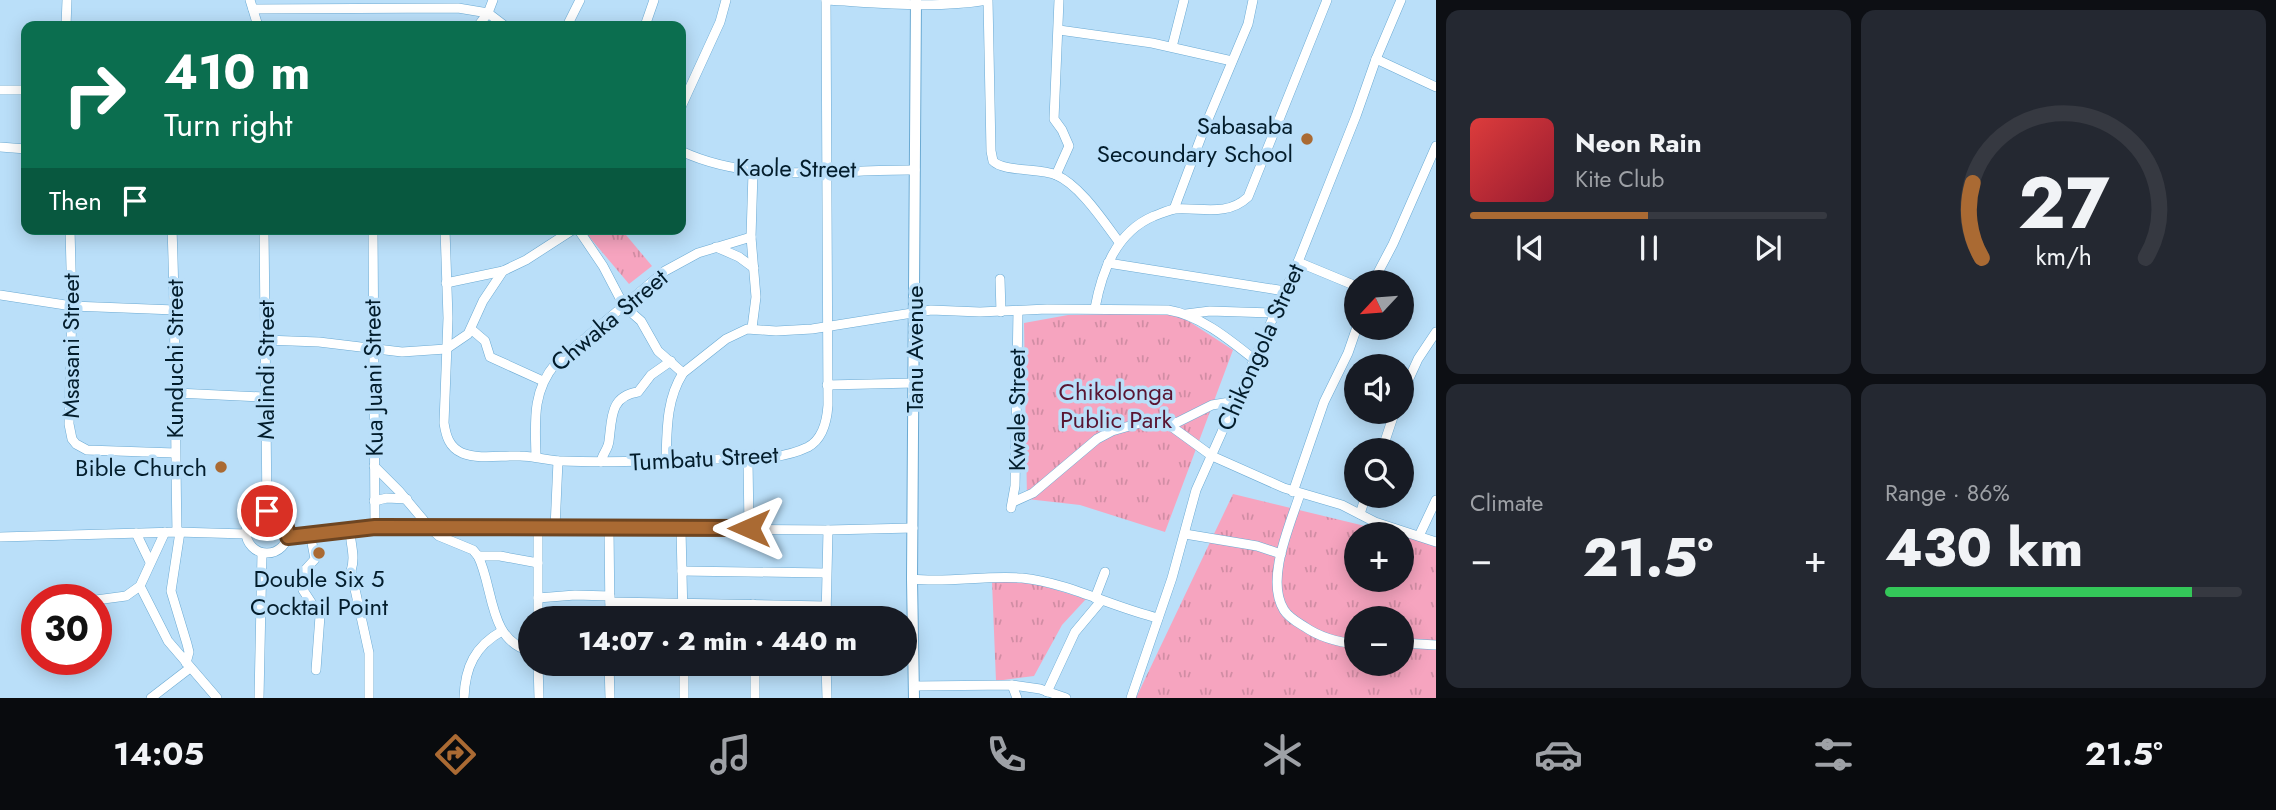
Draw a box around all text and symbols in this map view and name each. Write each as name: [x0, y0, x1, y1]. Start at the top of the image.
text: 410 m: [164, 37, 310, 107]
icon: right: [49, 49, 140, 140]
text: Turn right: [164, 102, 293, 148]
place label: Sabasaba Secoundary School: [1097, 108, 1293, 171]
text: Neon Rain: [1575, 124, 1702, 162]
marker: Sabasaba Secoundary School: [1299, 131, 1315, 147]
street label: Kaole Street: [735, 149, 857, 187]
text: 27: [2018, 151, 2109, 256]
text: Kite Club: [1575, 162, 1664, 196]
text: Then: [49, 182, 102, 220]
icon: arrive: [116, 182, 154, 220]
icon: previous: [1511, 229, 1549, 267]
icon: pause: [1630, 229, 1668, 267]
icon: next: [1749, 229, 1787, 267]
text: km/h: [2035, 238, 2092, 274]
street label: Chikongola Street: [1208, 258, 1313, 436]
street label: Chwaka Street: [543, 260, 675, 379]
north arrow: [1344, 270, 1414, 340]
map controls: [1344, 270, 1414, 676]
street label: Msasani Street: [53, 273, 88, 419]
street label: Kunduchi Street: [157, 279, 192, 439]
street label: Tanu Avenue: [897, 285, 932, 413]
street label: Kua Juani Street: [354, 299, 392, 457]
street label: Malindi Street: [248, 300, 283, 440]
street label: Kwale Street: [999, 348, 1034, 471]
button: sound: [1344, 354, 1414, 424]
park label: Chikolonga Public Park: [1058, 374, 1174, 437]
street label: Tumbatu Street: [629, 437, 779, 479]
button: search: [1344, 438, 1414, 508]
place label: Bible Church: [75, 450, 207, 485]
marker: Bible Church: [213, 459, 229, 475]
text: Range · 86%: [1885, 476, 2010, 510]
pin: [237, 481, 297, 541]
text: Climate: [1470, 486, 1543, 520]
position arrow: [712, 491, 786, 565]
icon: arrive: [248, 492, 286, 530]
text: 430 km: [1885, 510, 2083, 586]
text: 21.5°: [1583, 520, 1713, 596]
button: +: [1344, 522, 1414, 592]
text: −: [1470, 531, 1492, 586]
text: +: [1804, 531, 1827, 586]
marker: Double Six 5 Cocktail Point: [311, 545, 327, 561]
place label: Double Six 5 Cocktail Point: [250, 561, 388, 624]
speed limit sign: 30: [21, 584, 112, 675]
button: −: [1344, 606, 1414, 676]
text: 14:07 · 2 min · 440 m: [578, 622, 857, 660]
icon: directions: [431, 730, 480, 779]
icon: music: [706, 730, 755, 779]
icon: phone: [982, 730, 1031, 779]
icon: climate: [1258, 730, 1307, 779]
icon: car: [1534, 730, 1583, 779]
icon: filters: [1809, 730, 1858, 779]
text: 14:05: [113, 731, 204, 777]
text: 21.5°: [2085, 731, 2163, 777]

